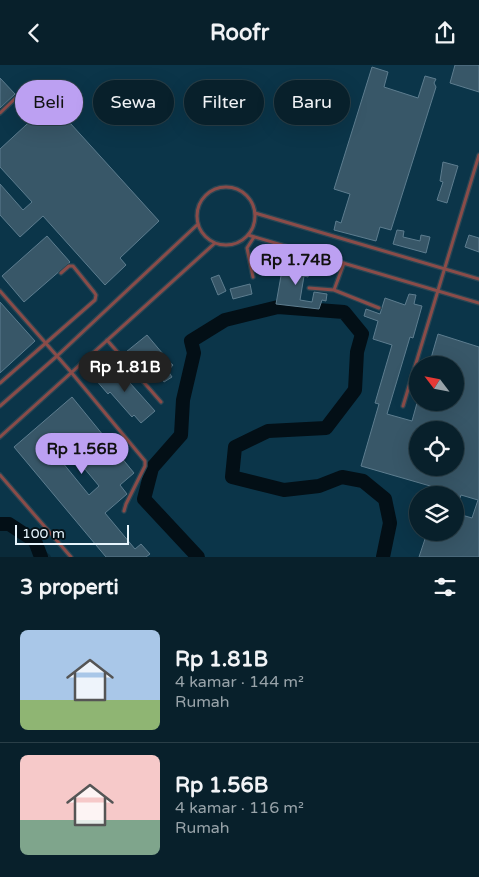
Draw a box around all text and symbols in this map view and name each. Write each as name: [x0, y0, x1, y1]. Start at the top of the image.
icon: back: [20, 19, 48, 47]
icon: share: [431, 19, 459, 47]
text: Roofr: [210, 20, 269, 46]
chip: Beli: [15, 80, 83, 125]
chip: Sewa: [93, 80, 174, 125]
chip: Filter: [184, 80, 264, 125]
chip: Baru: [274, 80, 350, 125]
pin: Rp 1.74B: [244, 243, 348, 286]
text: Rp 1.74B: [261, 250, 331, 270]
pin: Rp 1.81B: [73, 351, 177, 393]
north arrow: [409, 356, 464, 411]
map controls: [409, 356, 464, 541]
text: Rp 1.81B: [90, 357, 160, 377]
button: locate: [409, 421, 464, 476]
pin: Rp 1.56B: [30, 433, 134, 475]
text: Rp 1.56B: [46, 439, 118, 459]
button: layers: [409, 486, 464, 541]
scale bar: [15, 522, 129, 545]
text: 100 m: [22, 525, 65, 542]
icon: filters: [431, 573, 459, 601]
text: 3 properti: [20, 575, 119, 600]
text: Rp 1.81B: [175, 647, 268, 672]
icon: home: [60, 650, 120, 710]
text: 4 kamar · 144 m²: [175, 672, 304, 692]
text: Rumah: [175, 692, 230, 712]
text: Rp 1.56B: [175, 773, 268, 798]
icon: home: [60, 775, 120, 835]
text: 4 kamar · 116 m²: [175, 798, 304, 818]
text: Rumah: [175, 818, 230, 838]

